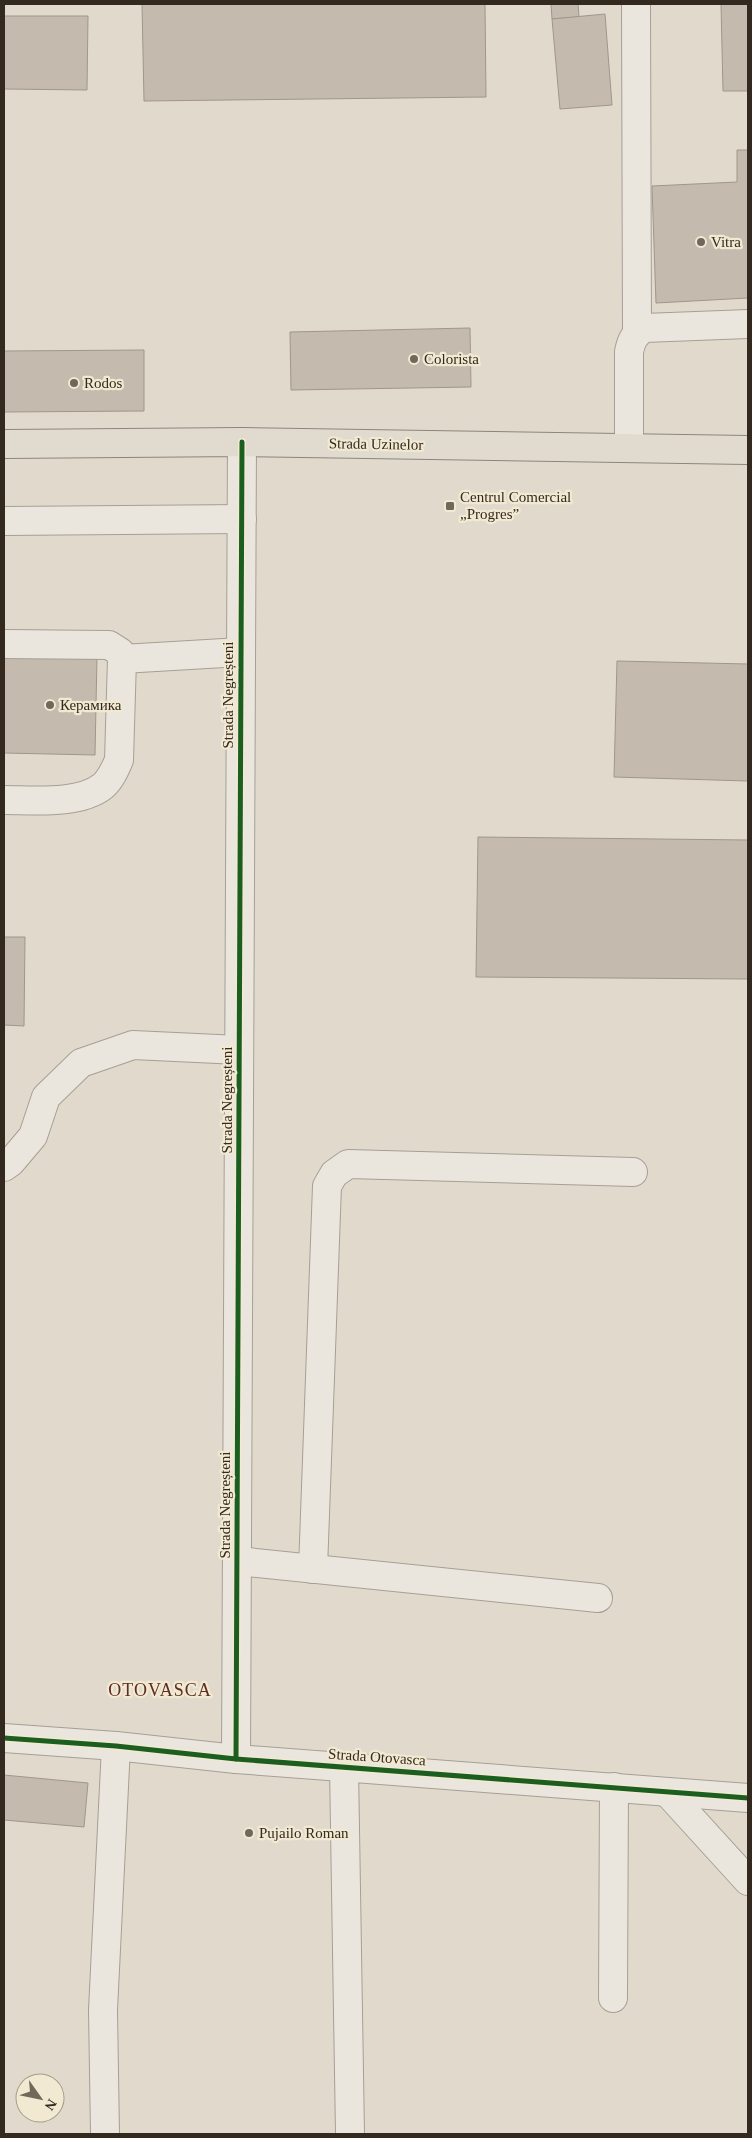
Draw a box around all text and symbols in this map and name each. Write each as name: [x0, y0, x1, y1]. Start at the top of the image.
place label: Vitra: [711, 234, 741, 250]
marker: Vitra: [695, 236, 707, 248]
place label: Colorista: [424, 351, 479, 367]
marker: Colorista: [408, 353, 420, 365]
place label: Rodos: [84, 375, 123, 391]
marker: Rodos: [68, 377, 80, 389]
street label: Strada Uzinelor: [329, 435, 423, 453]
place label: Centrul Comercial „Progres”: [460, 489, 571, 522]
marker: Centrul Comercial „Progres”: [444, 500, 456, 512]
street label: Strada Negreșteni: [220, 641, 237, 749]
place label: Керамика: [60, 697, 122, 713]
marker: Керамика: [44, 699, 56, 711]
street label: Strada Negreșteni: [219, 1046, 236, 1154]
street label: Strada Negreșteni: [217, 1451, 234, 1559]
district label: OTOVASCA: [108, 1680, 212, 1700]
street label: Strada Otovasca: [328, 1746, 427, 1768]
place label: Pujailo Roman: [259, 1825, 349, 1841]
marker: Pujailo Roman: [243, 1827, 255, 1839]
north arrow: [15, 2073, 65, 2123]
text: N: [41, 2096, 60, 2113]

